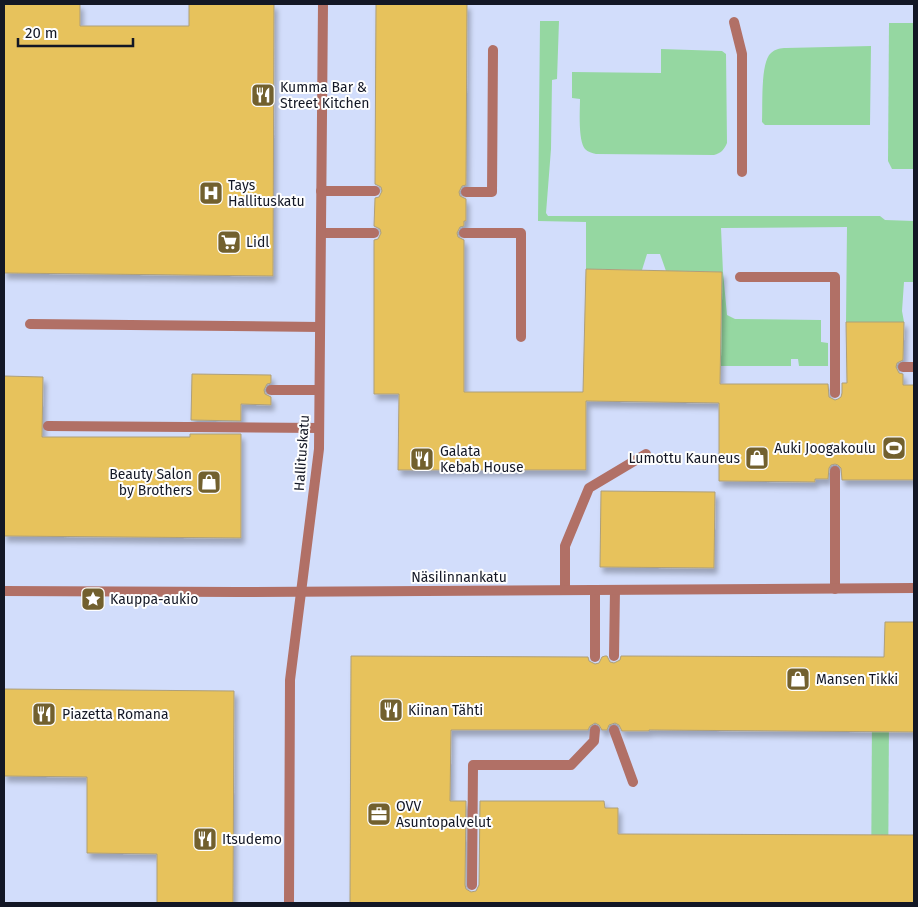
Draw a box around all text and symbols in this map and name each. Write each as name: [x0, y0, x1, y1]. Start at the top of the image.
scale bar: [18, 15, 132, 47]
text: 20 m: [25, 24, 58, 42]
place label: Kumma Bar & Street Kitchen: [280, 79, 369, 112]
restaurant icon: Kumma Bar & Street Kitchen: [250, 82, 276, 108]
place label: Tays Hallituskatu: [228, 177, 305, 210]
hospital icon: Tays Hallituskatu: [198, 180, 224, 206]
supermarket icon: Lidl: [216, 229, 242, 255]
place label: Lidl: [246, 234, 269, 251]
street label: Hallituskatu: [291, 414, 313, 492]
sports icon: Auki Joogakoulu: [881, 435, 907, 461]
place label: Auki Joogakoulu: [774, 440, 876, 457]
place label: Galata Kebab House: [440, 443, 524, 476]
shop icon: Lumottu Kauneus: [744, 445, 770, 471]
restaurant icon: Galata Kebab House: [409, 446, 435, 472]
place label: Lumottu Kauneus: [629, 450, 740, 467]
place label: Beauty Salon by Brothers: [109, 466, 192, 499]
shop icon: Beauty Salon by Brothers: [196, 469, 222, 495]
street label: Näsilinnankatu: [411, 569, 507, 586]
place icon: Kauppa-aukio: [80, 586, 106, 612]
place label: Kauppa-aukio: [110, 591, 198, 608]
shop icon: Mansen Tikki: [785, 666, 811, 692]
place label: Mansen Tikki: [816, 671, 898, 688]
restaurant icon: Kiinan Tähti: [378, 697, 404, 723]
restaurant icon: Piazetta Romana: [31, 701, 57, 727]
place label: Kiinan Tähti: [408, 702, 483, 719]
place label: Piazetta Romana: [62, 706, 169, 723]
place label: OVV Asuntopalvelut: [396, 798, 492, 831]
office icon: OVV Asuntopalvelut: [366, 801, 392, 827]
restaurant icon: Itsudemo: [192, 826, 218, 852]
place label: Itsudemo: [222, 831, 282, 848]

